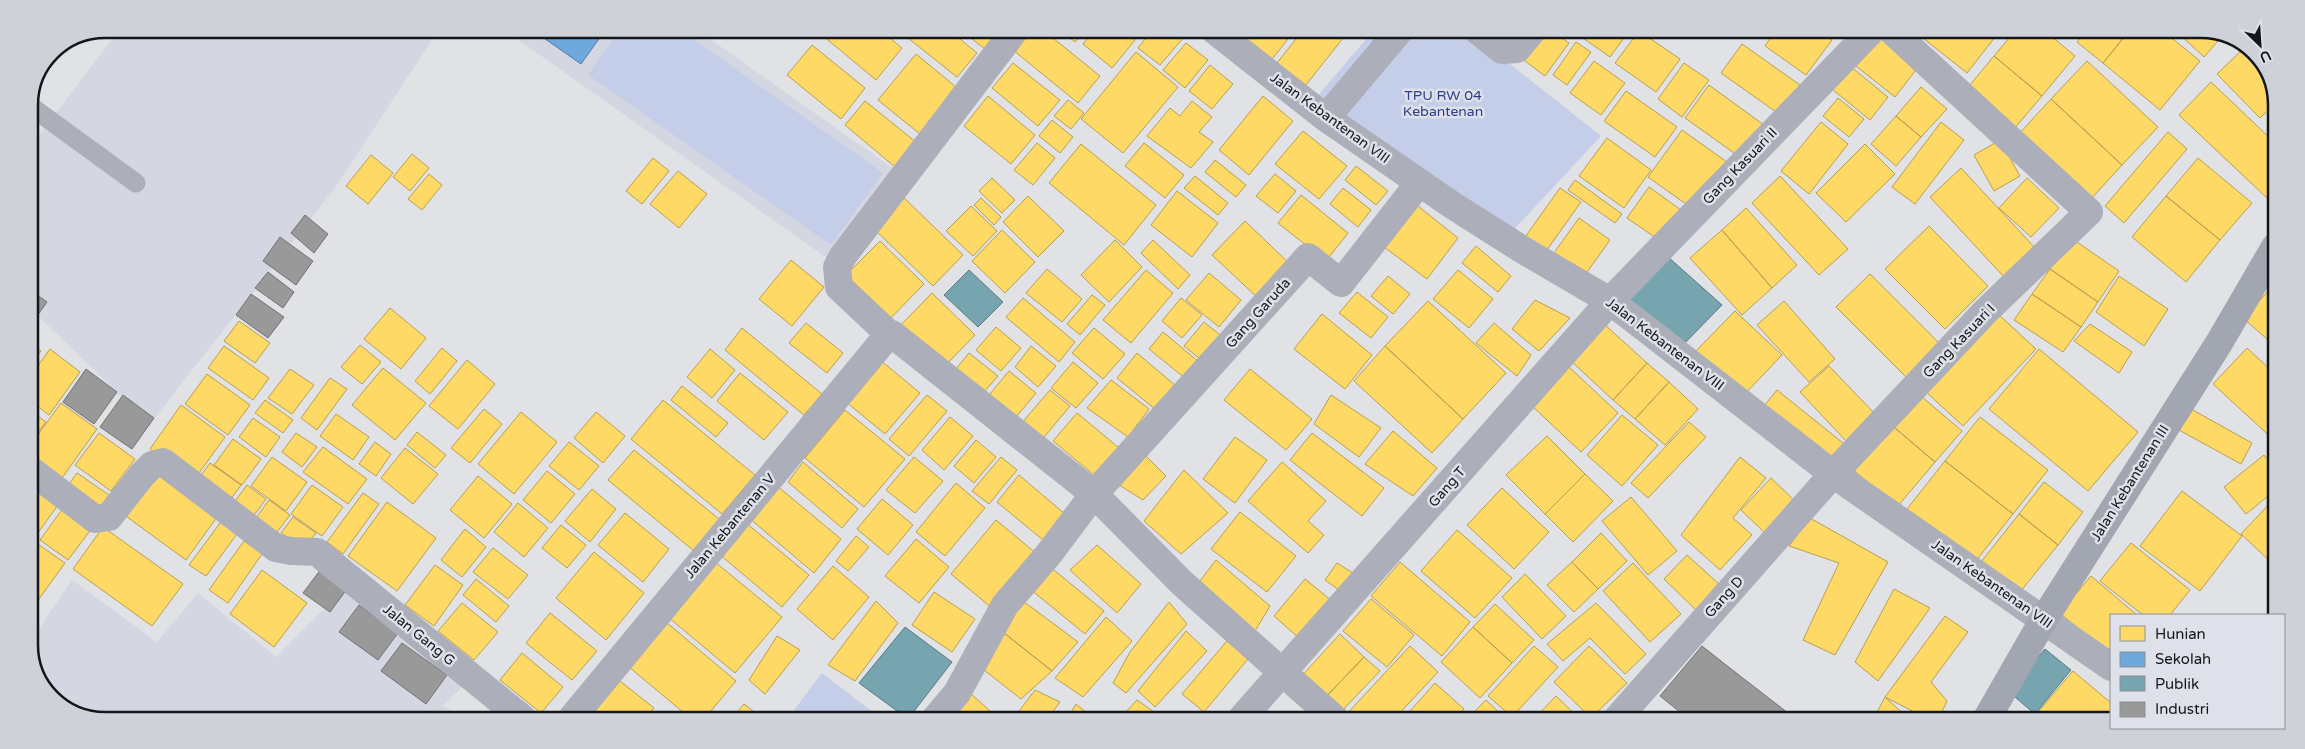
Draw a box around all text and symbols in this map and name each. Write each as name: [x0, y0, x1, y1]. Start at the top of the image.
north arrow: [2235, 20, 2285, 70]
text: U: [2257, 46, 2274, 66]
street label: Jalan Kebantenan VIII: [1267, 69, 1393, 167]
park label: TPU RW 04 Kebantenan: [1403, 87, 1483, 120]
street label: Gang Kasuari II: [1699, 124, 1781, 208]
street label: Gang Garuda: [1222, 274, 1294, 352]
street label: Jalan Kebantenan VIII: [1603, 294, 1727, 394]
street label: Gang Kasuari I: [1919, 300, 1999, 382]
street label: Jalan Kebantenan III: [2087, 422, 2173, 544]
street label: Gang T: [1425, 463, 1469, 511]
street label: Jalan Kebantenan V: [681, 470, 779, 582]
street label: Jalan Kebantenan VIII: [1928, 536, 2056, 632]
street label: Gang D: [1701, 573, 1747, 621]
street label: Jalan Gang G: [379, 601, 459, 669]
legend: [2110, 614, 2285, 729]
text: Hunian: [2155, 625, 2206, 643]
text: Sekolah: [2155, 650, 2211, 668]
text: Publik: [2155, 675, 2199, 693]
text: Industri: [2155, 700, 2209, 718]

